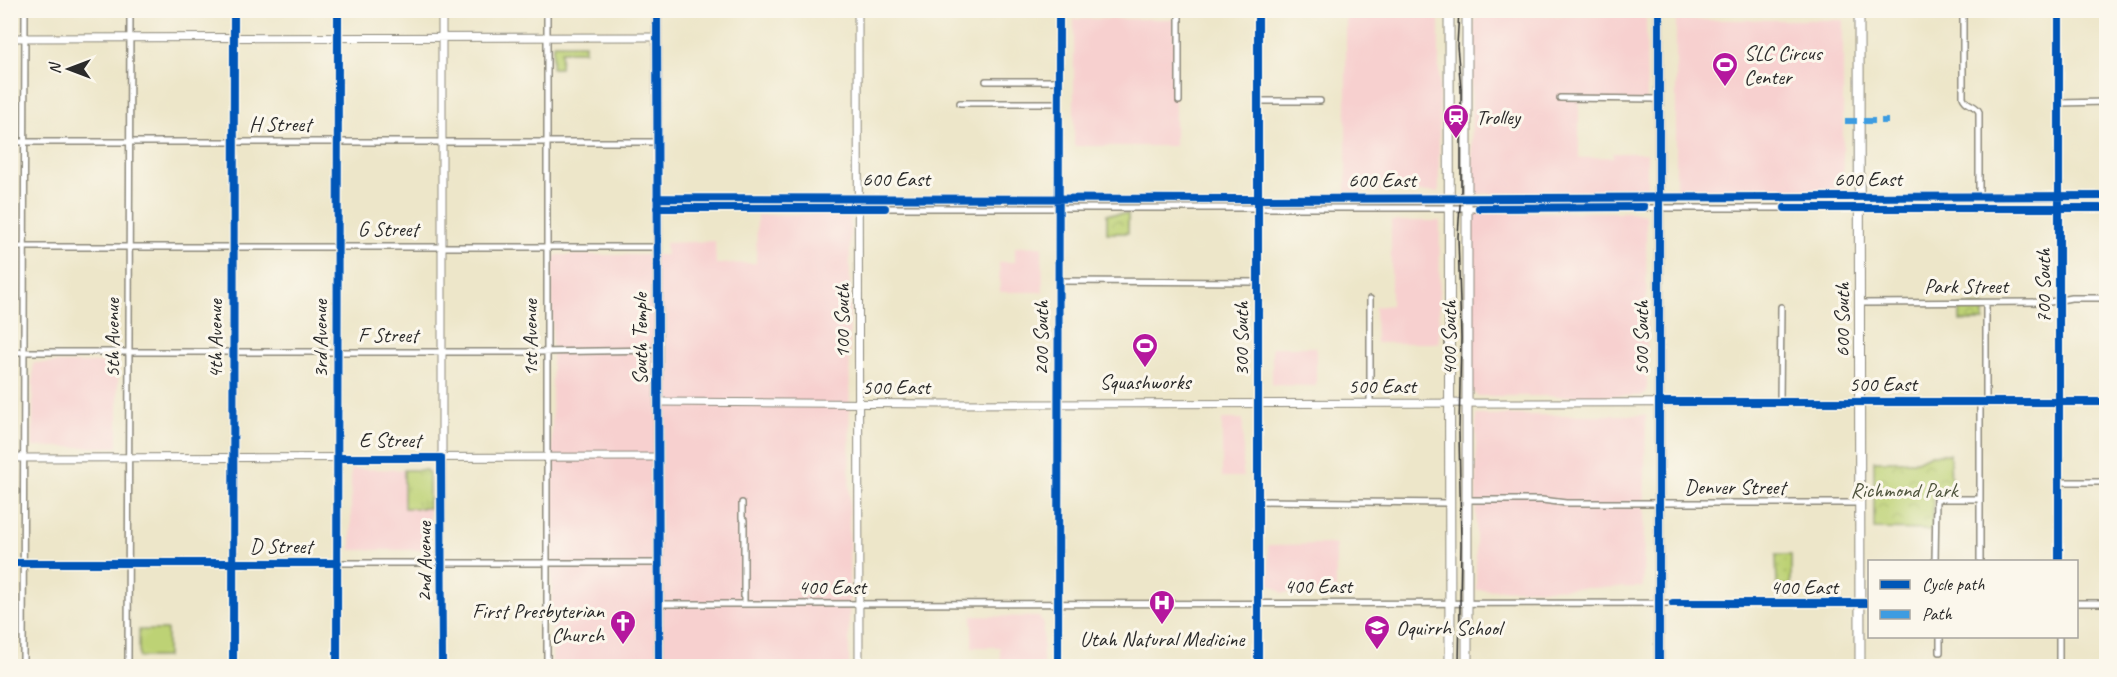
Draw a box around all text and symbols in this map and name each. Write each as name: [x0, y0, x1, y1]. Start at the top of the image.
north arrow: [39, 39, 99, 99]
place label: SLC Circus Center: [1744, 40, 1823, 90]
sports icon: SLC Circus Center: [1710, 50, 1740, 88]
text: N: [45, 61, 65, 74]
station icon: Trolley: [1441, 102, 1471, 140]
place label: Trolley: [1476, 104, 1522, 130]
street label: H Street: [249, 111, 314, 137]
street label: 600 East: [862, 166, 932, 192]
street label: 600 East: [1834, 166, 1904, 192]
street label: 600 East: [1348, 167, 1418, 193]
street label: G Street: [358, 216, 421, 242]
street label: 700 South: [2030, 247, 2056, 324]
street label: Park Street: [1924, 273, 2010, 299]
street label: 600 South: [1829, 281, 1855, 358]
street label: 100 South: [829, 282, 855, 359]
street label: South Temple: [627, 291, 653, 385]
street label: 5th Avenue: [99, 297, 125, 378]
street label: 4th Avenue: [202, 298, 228, 379]
street label: 3rd Avenue: [307, 298, 333, 378]
street label: 1st Avenue: [517, 298, 543, 377]
street label: 200 South: [1028, 299, 1054, 376]
street label: 400 South: [1436, 299, 1462, 376]
street label: 500 South: [1628, 299, 1654, 376]
street label: 300 South: [1228, 300, 1254, 377]
street label: F Street: [358, 322, 421, 348]
sports icon: Squashworks: [1130, 331, 1160, 369]
place label: Squashworks: [1099, 369, 1192, 395]
street label: 500 East: [1849, 371, 1919, 397]
street label: 500 East: [1348, 373, 1418, 399]
street label: 500 East: [862, 374, 932, 400]
street label: E Street: [359, 427, 424, 453]
street label: Denver Street: [1685, 474, 1788, 500]
park label: Richmond Park: [1851, 477, 1960, 503]
street label: 2nd Avenue: [411, 521, 437, 602]
street label: D Street: [250, 533, 315, 559]
legend: [1868, 560, 2078, 638]
street label: 400 East: [1284, 573, 1354, 599]
text: Cycle path: [1922, 573, 1985, 595]
street label: 400 East: [798, 574, 868, 600]
street label: 400 East: [1770, 574, 1840, 600]
hospital icon: Utah Natural Medicine: [1147, 588, 1177, 626]
place label: First Presbyterian Church: [472, 598, 605, 648]
text: Path: [1922, 603, 1952, 625]
church icon: First Presbyterian Church: [608, 608, 638, 646]
school or university icon: Oquirrh School: [1362, 613, 1392, 651]
place label: Oquirrh School: [1396, 615, 1505, 641]
place label: Utah Natural Medicine: [1080, 626, 1246, 652]

